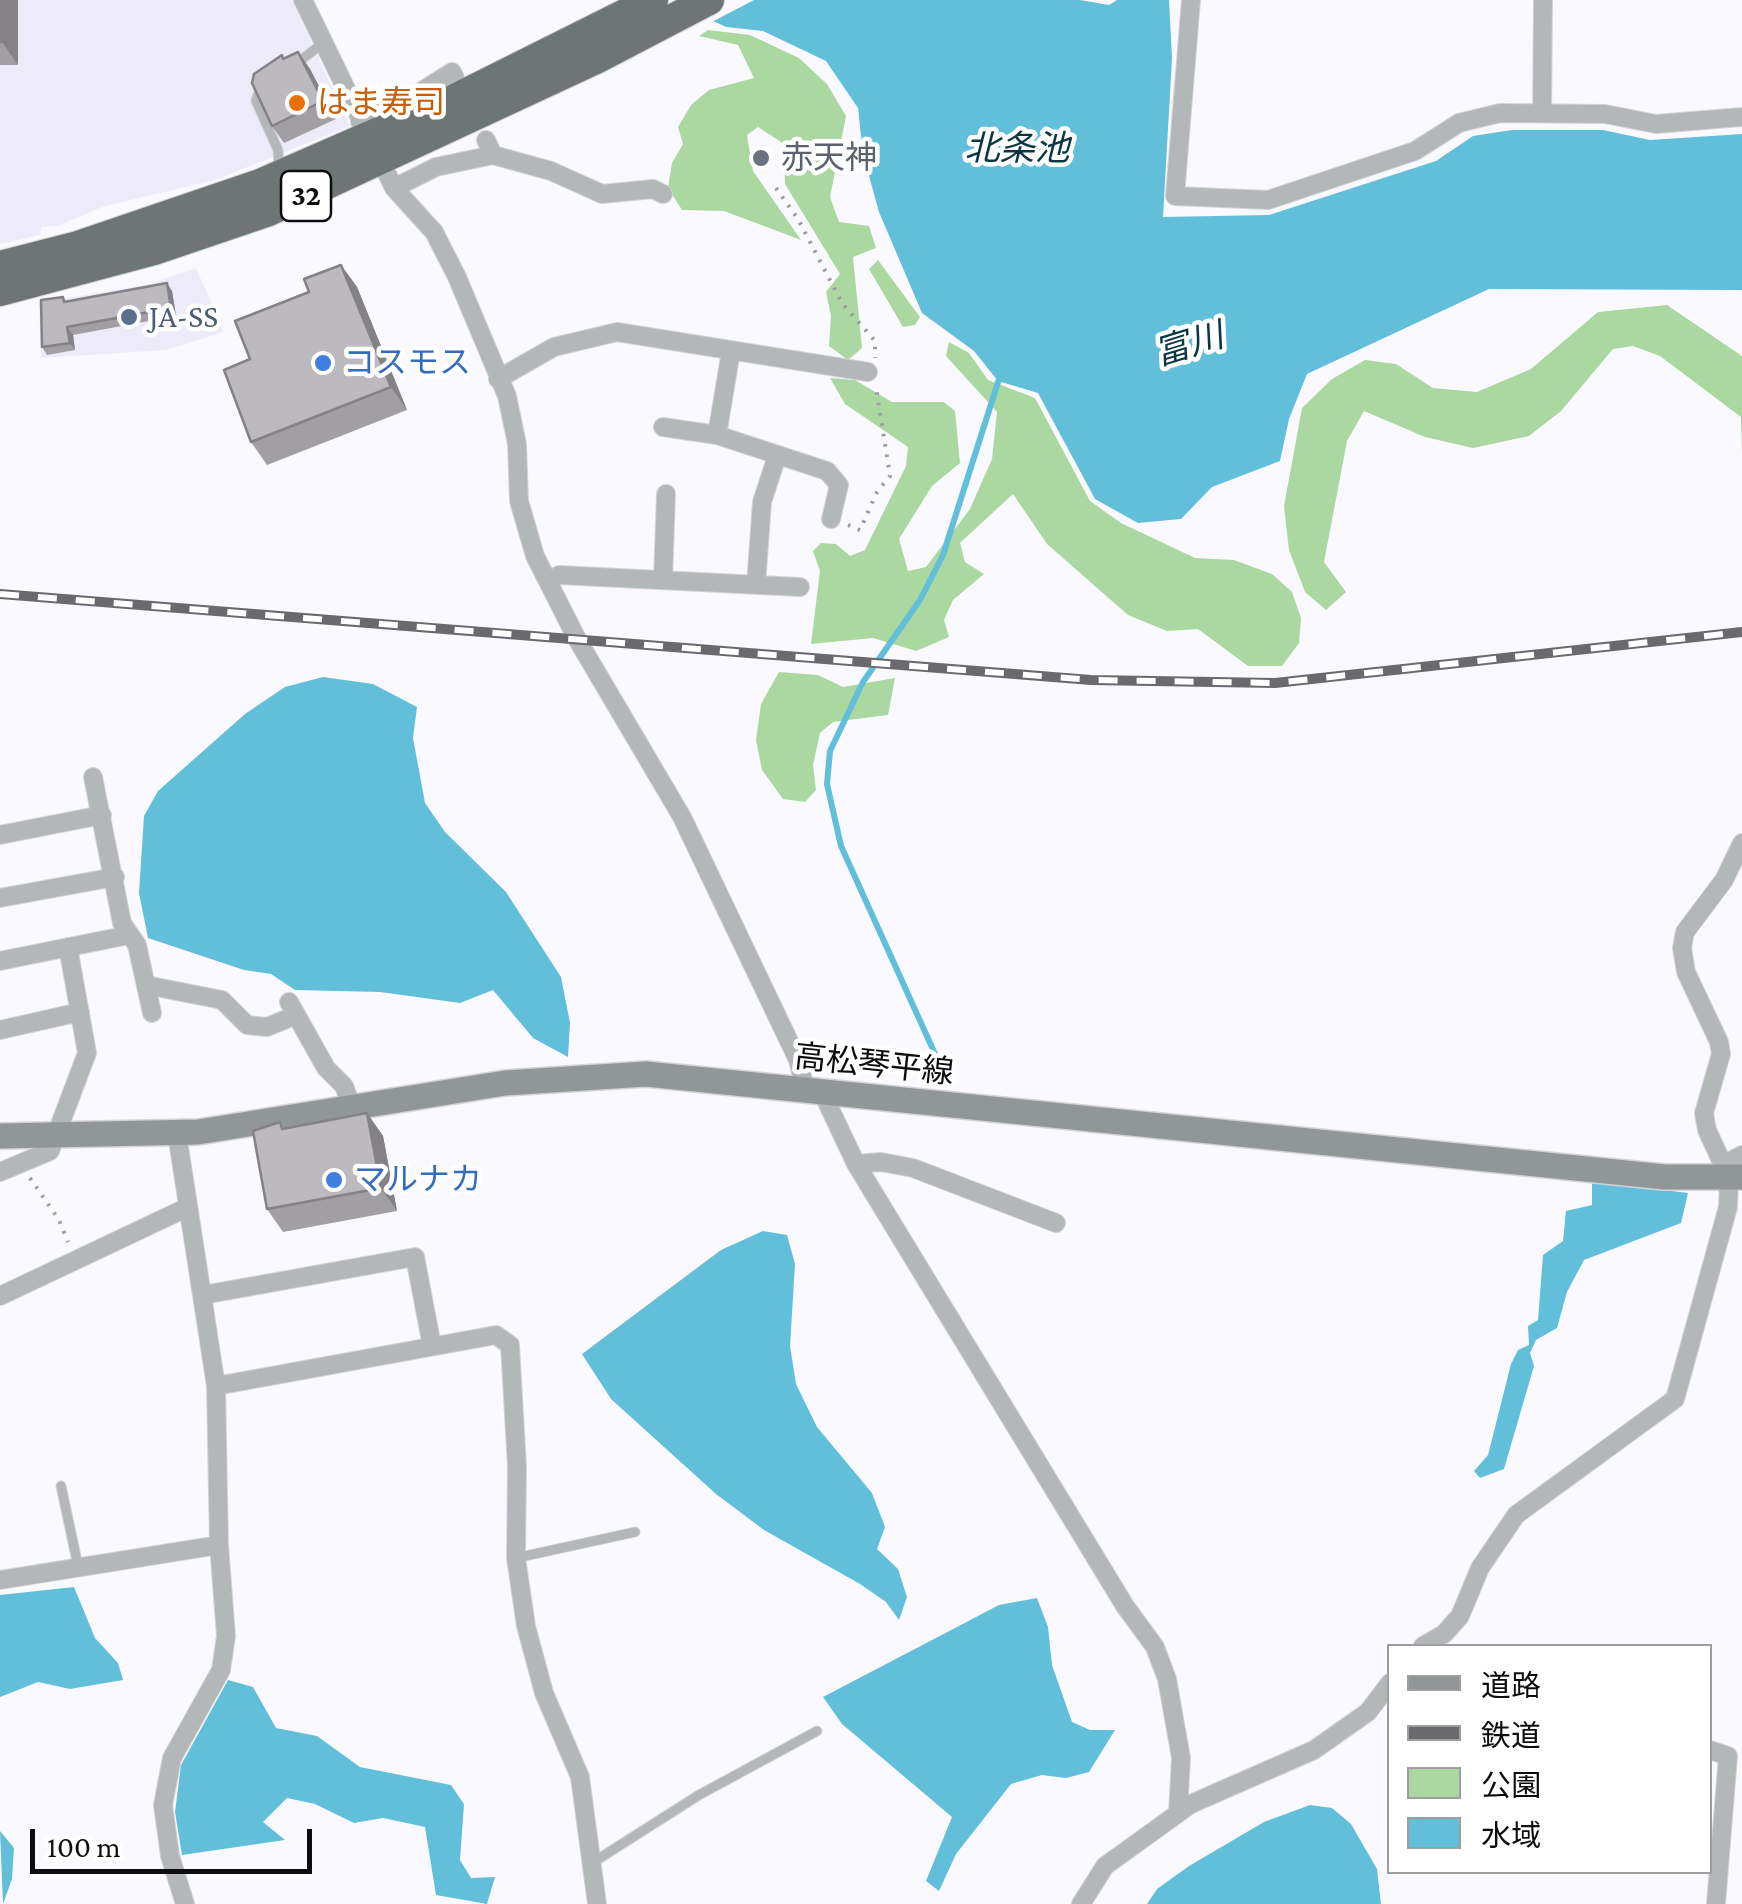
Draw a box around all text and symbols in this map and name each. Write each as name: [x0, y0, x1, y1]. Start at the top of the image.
place label: はま寿司: [317, 84, 445, 122]
marker: はま寿司: [286, 92, 308, 114]
water label: 北条池: [965, 128, 1069, 170]
place label: 赤天神: [781, 139, 877, 177]
marker: 赤天神: [750, 147, 772, 169]
road number: 32: [281, 171, 331, 221]
place label: JA-SS: [149, 298, 218, 336]
marker: JA-SS: [118, 306, 140, 328]
water label: 富川: [1149, 315, 1229, 375]
place label: コスモス: [343, 344, 471, 382]
marker: コスモス: [312, 352, 334, 374]
street label: 高松琴平線: [792, 1038, 956, 1092]
place label: マルナカ: [354, 1161, 482, 1199]
marker: マルナカ: [323, 1169, 345, 1191]
legend: [1387, 1644, 1712, 1874]
text: 道路: [1481, 1669, 1541, 1702]
text: 鉄道: [1481, 1719, 1541, 1752]
text: 公園: [1481, 1769, 1541, 1802]
scale bar: [35, 1809, 318, 1871]
text: 水域: [1481, 1819, 1541, 1852]
text: 100 m: [47, 1830, 121, 1863]

